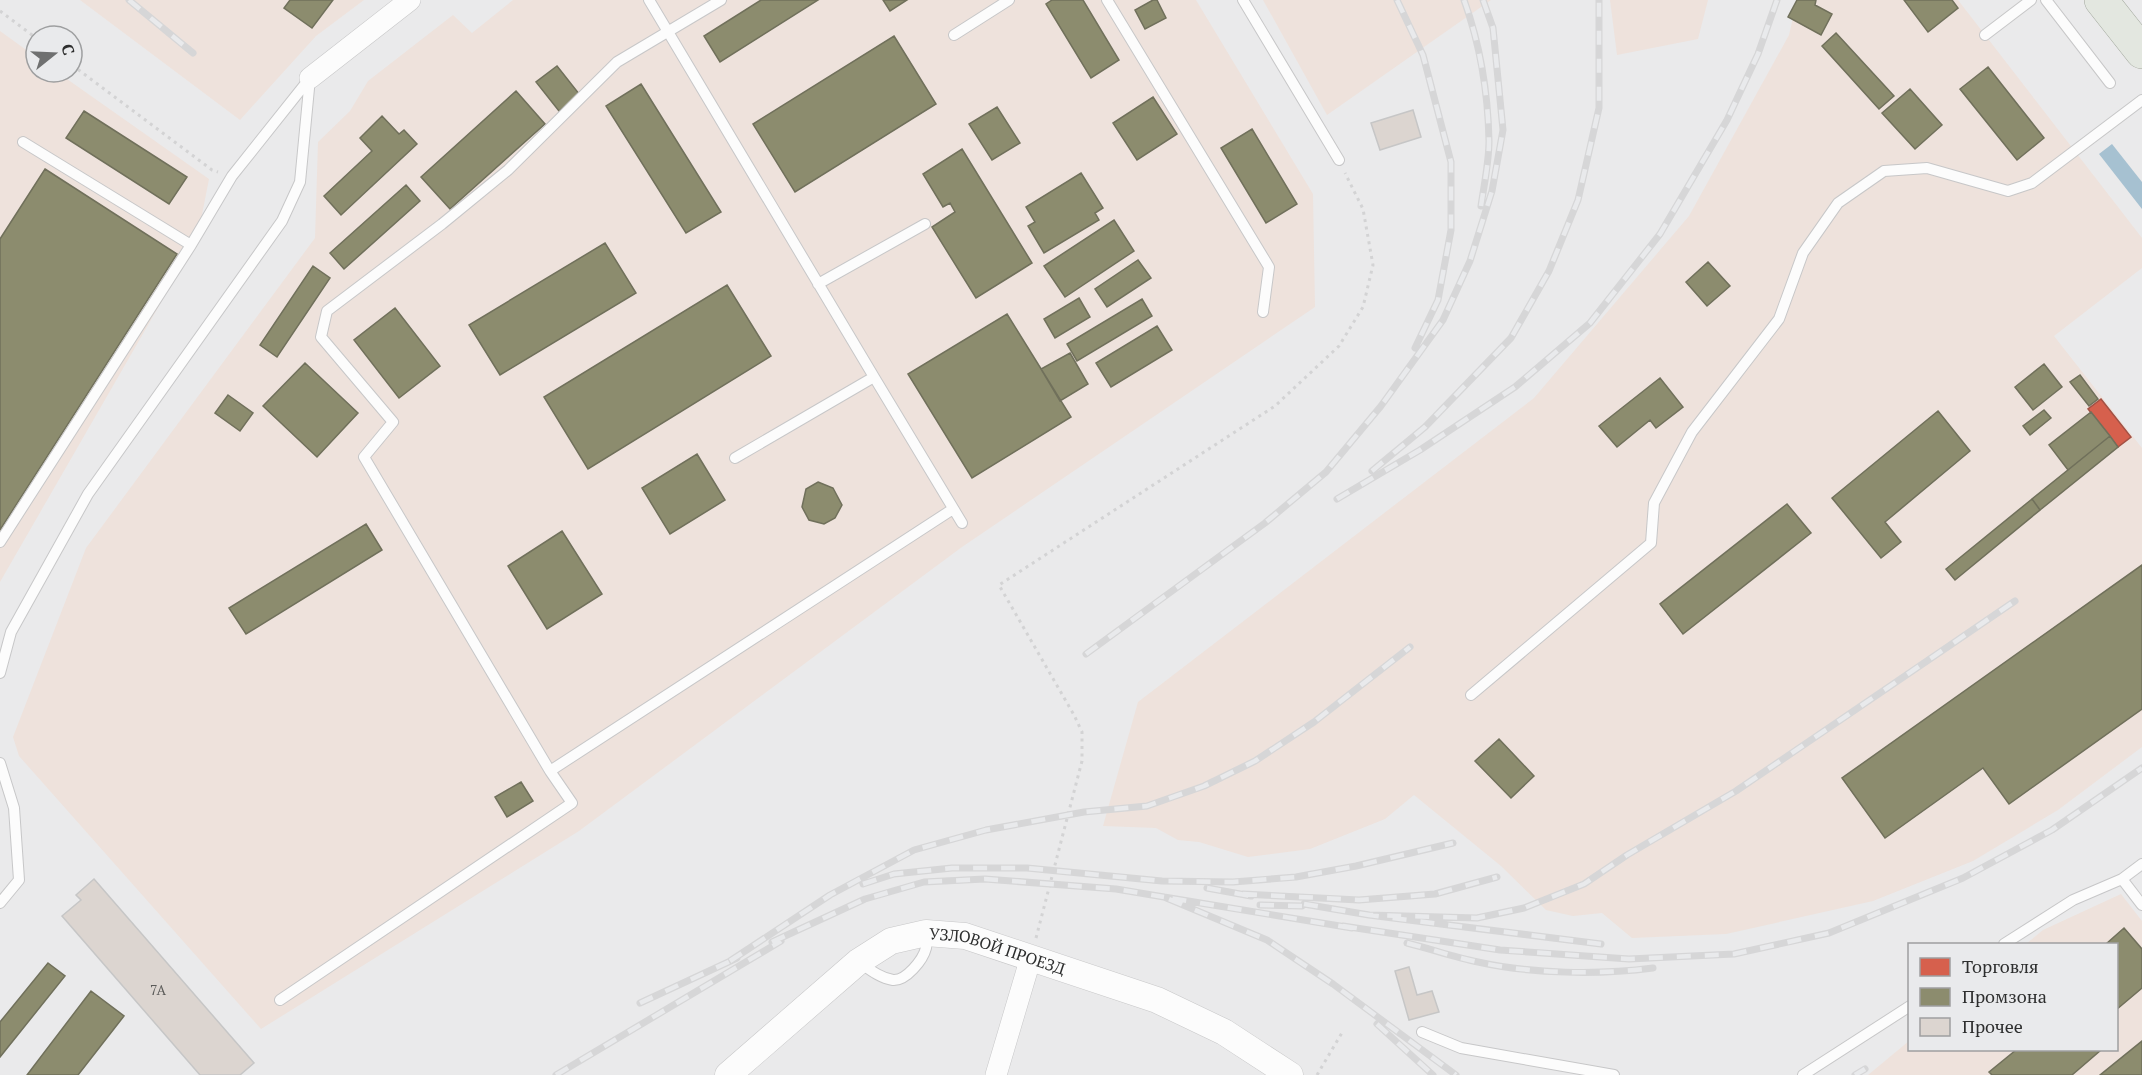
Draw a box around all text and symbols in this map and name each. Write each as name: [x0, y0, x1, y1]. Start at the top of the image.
north arrow: [24, 24, 84, 84]
text: С: [56, 41, 80, 58]
street label: УЗЛОВОЙ ПРОЕЗД: [928, 922, 1068, 980]
legend: [1908, 943, 2118, 1051]
text: Торговля: [1962, 954, 2039, 978]
house number: 7А: [150, 980, 166, 999]
text: Промзона: [1962, 984, 2047, 1008]
text: Прочее: [1962, 1014, 2023, 1038]

